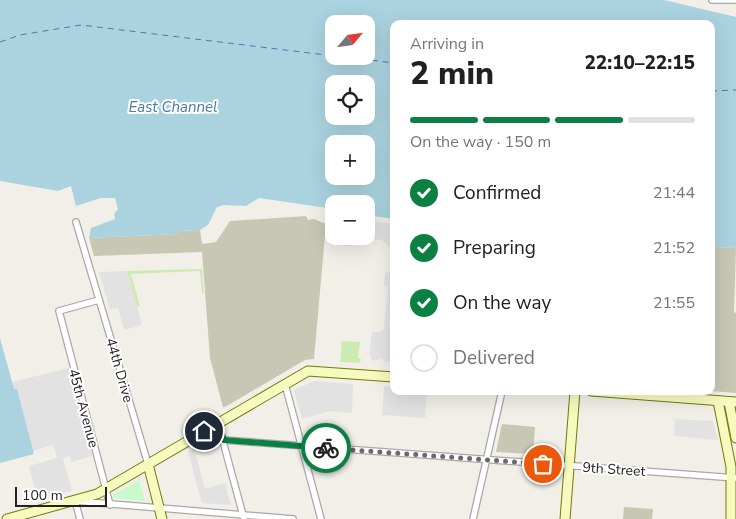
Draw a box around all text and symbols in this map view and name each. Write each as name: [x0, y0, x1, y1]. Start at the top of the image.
north arrow: [325, 15, 375, 65]
map controls: [325, 15, 375, 245]
text: Arriving in: [410, 33, 484, 55]
text: 22:10–22:15: [584, 50, 695, 76]
text: 2 min: [410, 52, 494, 95]
button: locate: [325, 75, 375, 125]
water label: East Channel: [129, 97, 217, 117]
text: On the way · 150 m: [410, 131, 551, 153]
button: +: [325, 135, 375, 185]
icon: check: [410, 179, 438, 207]
text: Confirmed: [453, 180, 541, 206]
text: 21:44: [653, 182, 695, 204]
button: −: [325, 195, 375, 245]
icon: check: [410, 234, 438, 262]
text: Preparing: [453, 235, 536, 261]
text: 21:52: [653, 237, 695, 259]
icon: check: [410, 289, 438, 317]
text: On the way: [453, 290, 551, 316]
text: 21:55: [653, 292, 695, 314]
street label: 44th Drive: [101, 336, 138, 405]
text: Delivered: [453, 345, 535, 371]
street label: 45th Avenue: [64, 367, 103, 450]
pin: [183, 410, 225, 452]
icon: home: [190, 417, 218, 445]
courier: [301, 423, 351, 473]
icon: bike: [312, 434, 340, 462]
pin: [522, 443, 564, 485]
icon: bag: [529, 450, 557, 478]
street label: 9th Street: [582, 458, 646, 481]
scale bar: [15, 484, 108, 507]
text: 100 m: [22, 486, 63, 505]

